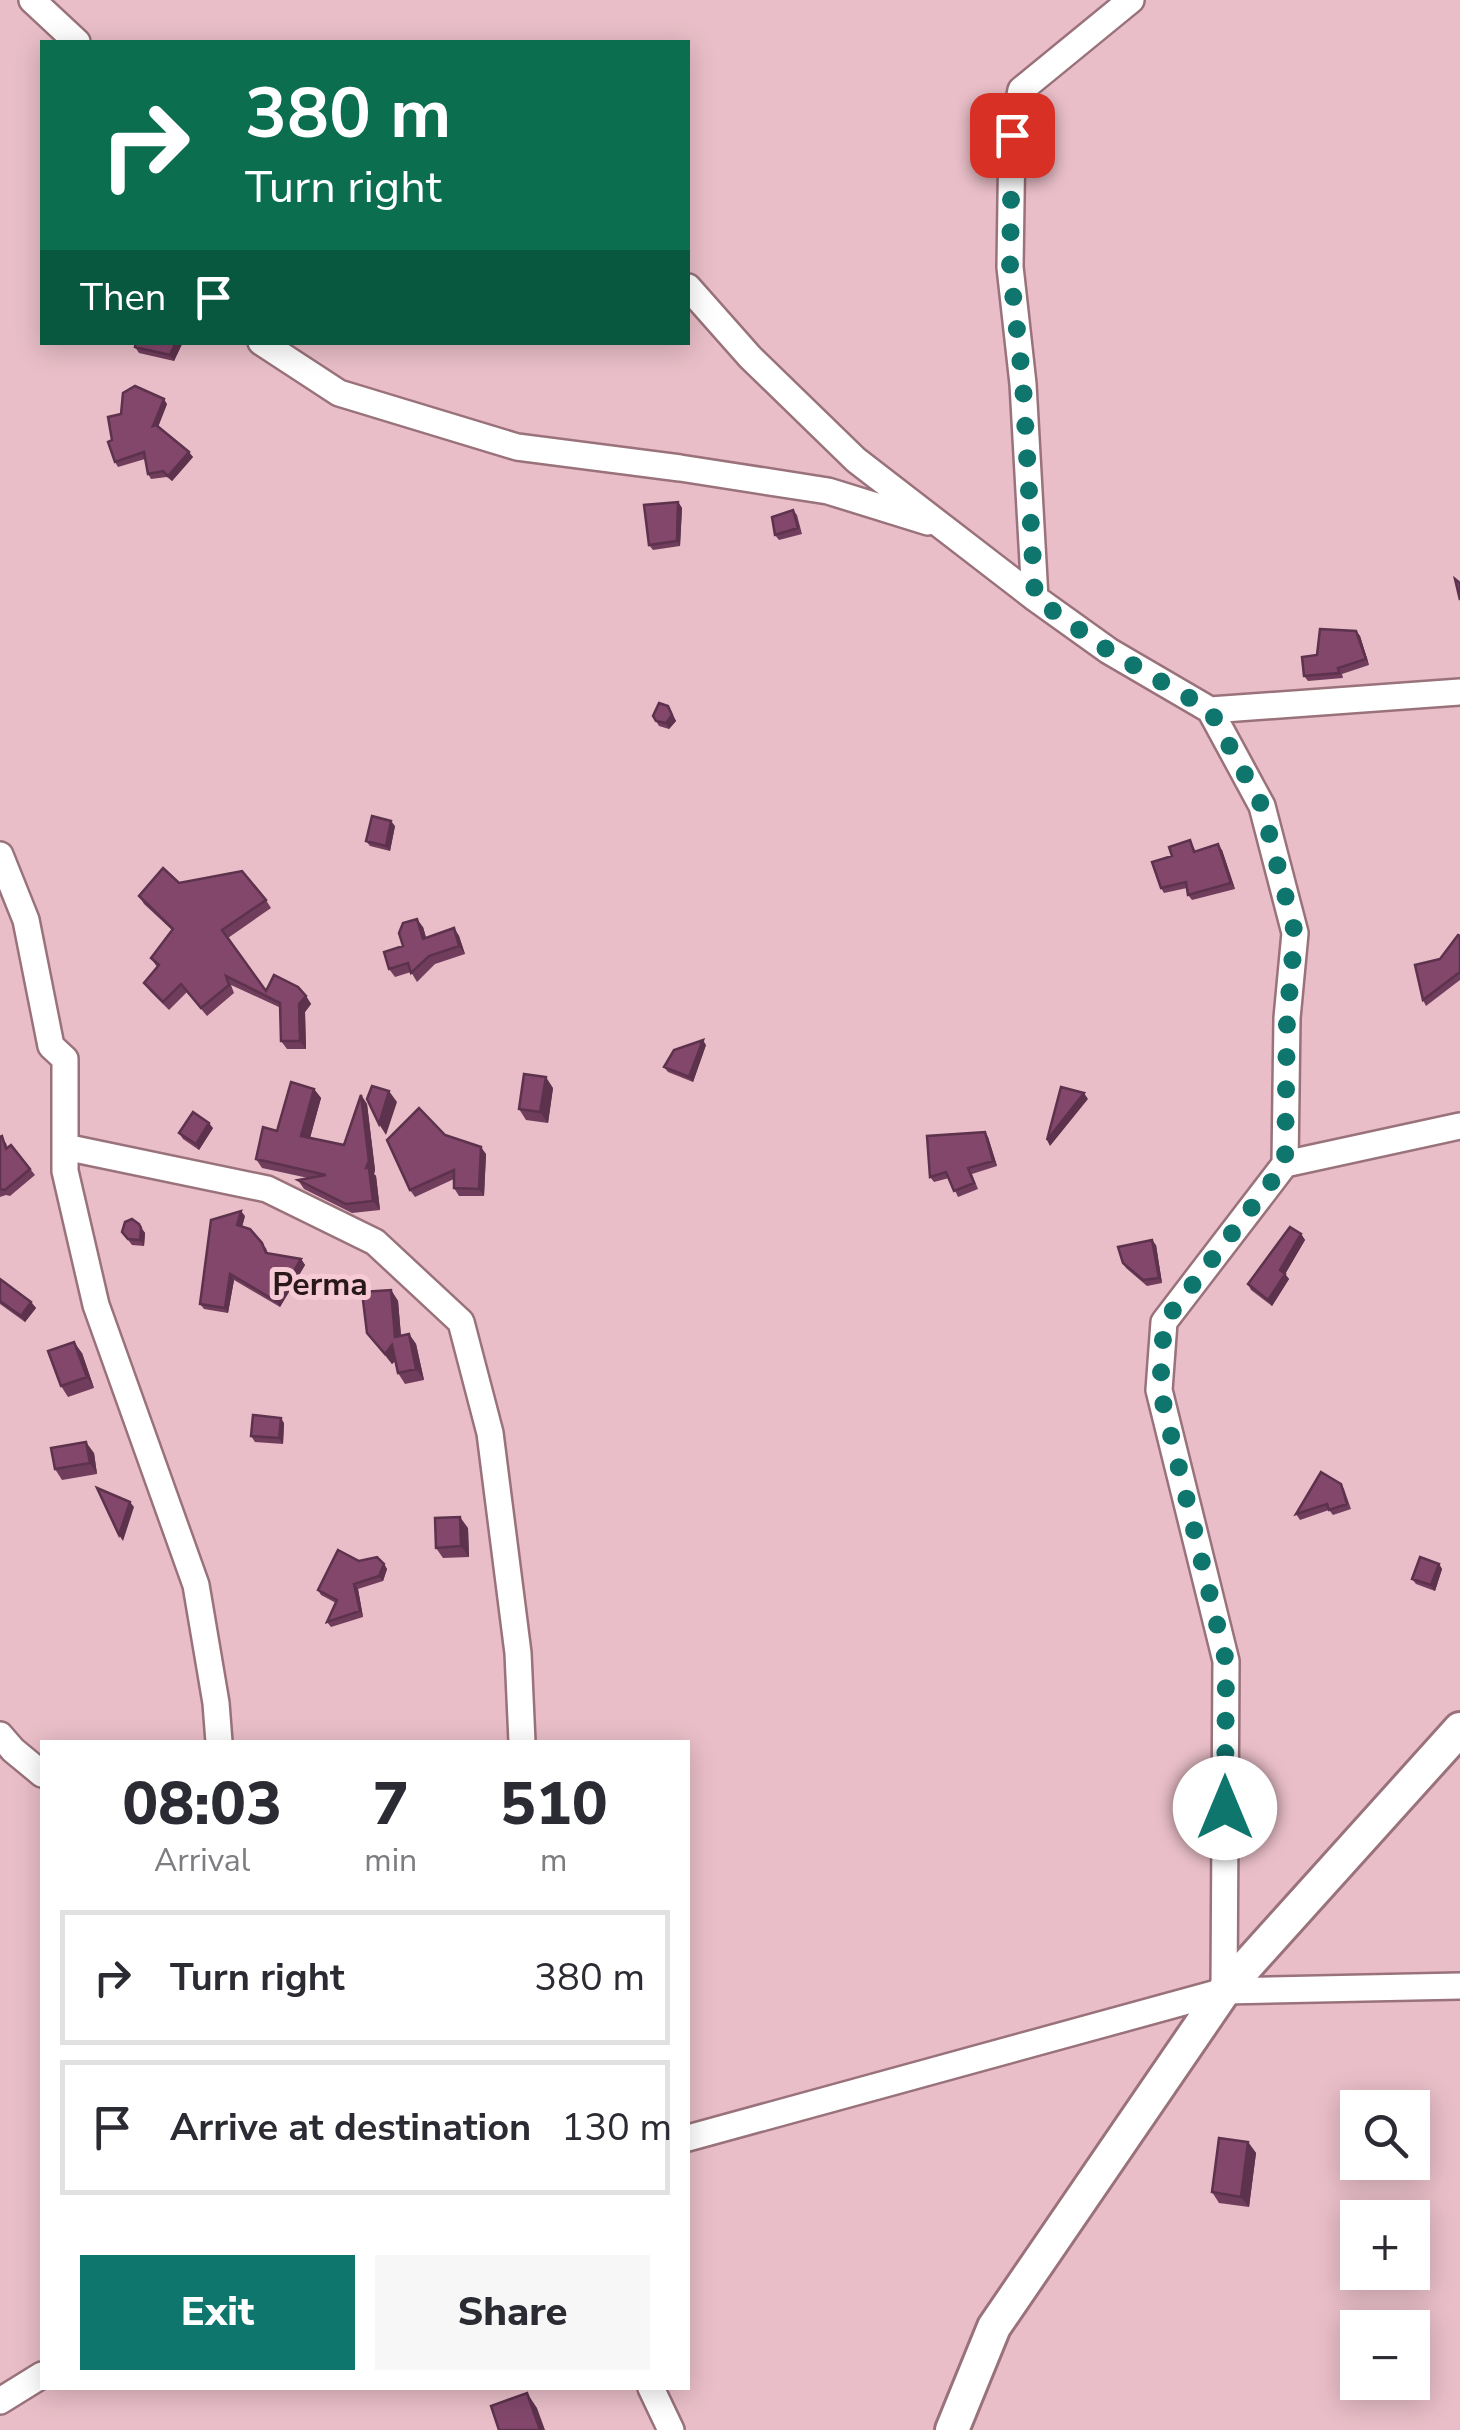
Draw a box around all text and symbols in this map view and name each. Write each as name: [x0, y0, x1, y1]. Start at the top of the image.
text: 380 m: [245, 66, 451, 162]
icon: right: [80, 80, 210, 210]
pin: [970, 93, 1055, 178]
icon: arrive: [985, 108, 1040, 163]
text: Turn right: [245, 157, 442, 218]
icon: arrive: [186, 270, 241, 325]
text: Then: [80, 272, 166, 323]
district label: Perma: [272, 1263, 368, 1306]
position arrow: [1173, 1756, 1277, 1860]
text: 08:03: [122, 1763, 282, 1845]
text: 7: [373, 1763, 409, 1845]
text: 510: [500, 1763, 608, 1845]
text: Arrival: [154, 1839, 250, 1882]
text: min: [364, 1839, 417, 1882]
text: m: [540, 1839, 567, 1882]
icon: right: [85, 1950, 140, 2005]
text: Turn right: [170, 1952, 345, 2003]
text: 380 m: [534, 1952, 645, 2003]
map controls: [1340, 2090, 1430, 2400]
button: search: [1340, 2090, 1430, 2180]
icon: arrive: [85, 2100, 140, 2155]
text: Arrive at destination: [170, 2102, 531, 2153]
text: 130 m: [561, 2102, 672, 2153]
button: +: [1340, 2200, 1430, 2290]
button: Exit: [80, 2255, 355, 2370]
button: Share: [375, 2255, 650, 2370]
button: −: [1340, 2310, 1430, 2400]

